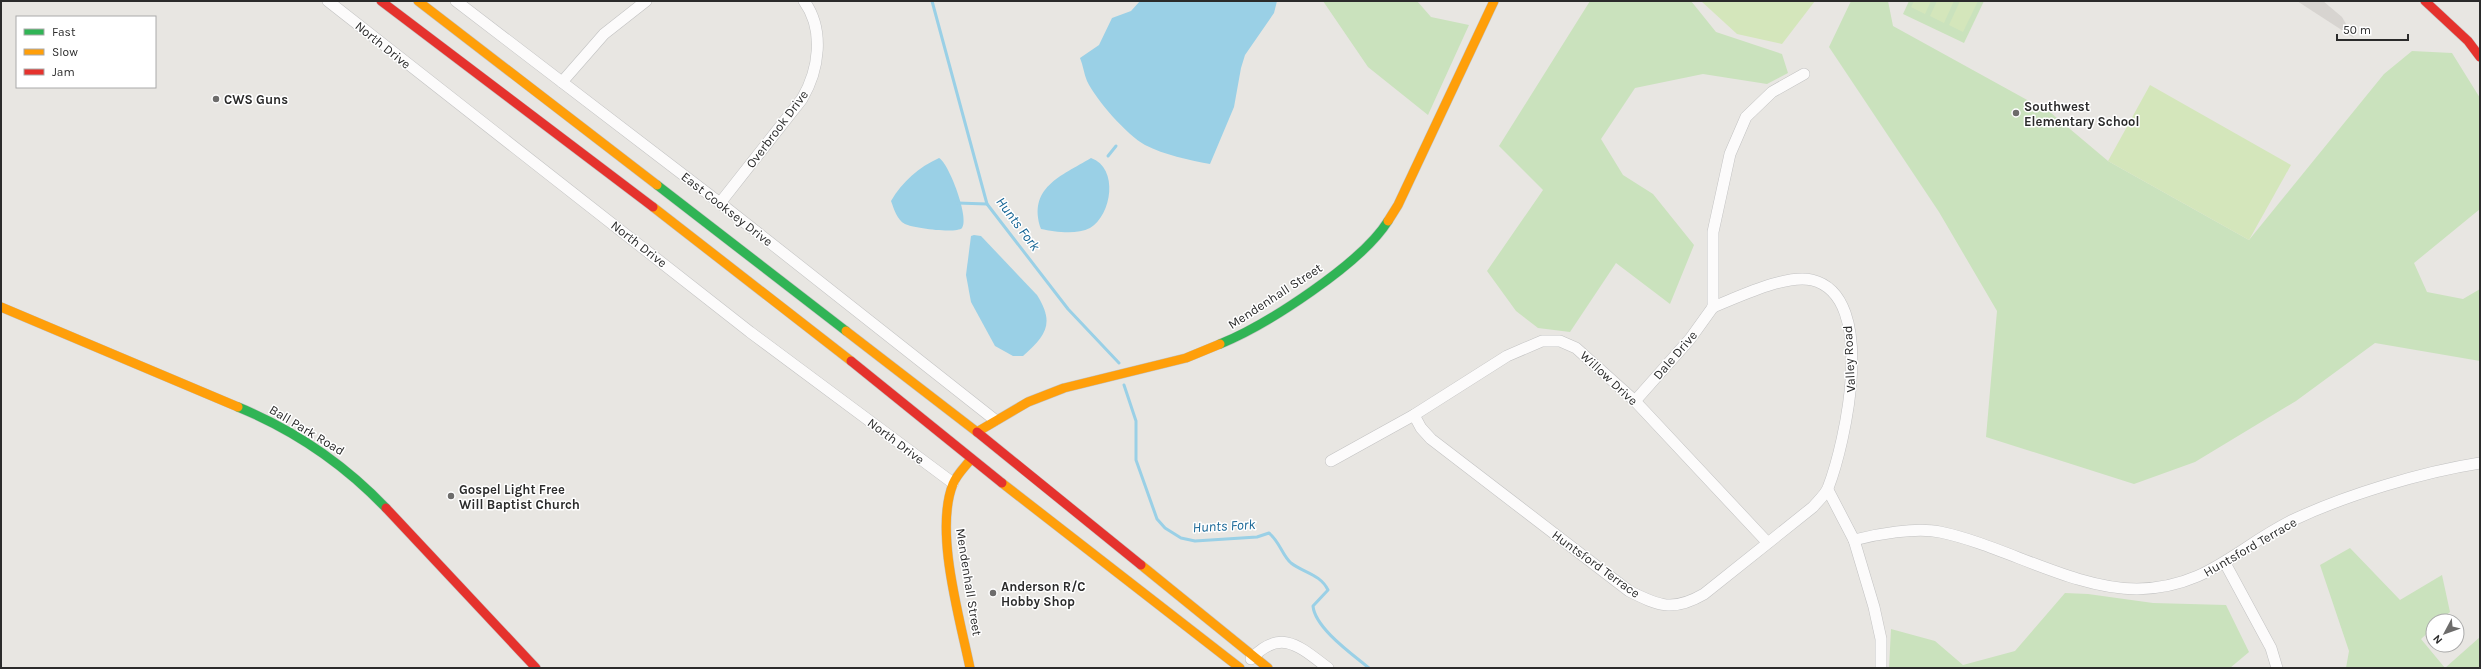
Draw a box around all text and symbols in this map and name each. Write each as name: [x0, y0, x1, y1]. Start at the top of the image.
legend: [16, 16, 156, 88]
scale bar: [2337, 16, 2408, 42]
street label: North Drive: [352, 18, 414, 72]
text: 50 m: [2343, 23, 2371, 37]
text: Fast: [52, 25, 76, 39]
text: Slow: [52, 45, 78, 59]
text: Jam: [52, 65, 75, 79]
street label: Overbrook Drive: [743, 87, 811, 171]
place label: CWS Guns: [224, 92, 288, 107]
marker: CWS Guns: [211, 94, 221, 104]
place label: Southwest Elementary School: [2024, 99, 2139, 129]
marker: Southwest Elementary School: [2011, 108, 2021, 118]
street label: East Cooksey Drive: [678, 169, 776, 250]
water label: Hunts Fork: [992, 194, 1044, 255]
street label: North Drive: [608, 217, 670, 271]
street label: Mendenhall Street: [1225, 260, 1325, 332]
street label: Valley Road: [1840, 325, 1858, 393]
street label: Dale Drive: [1650, 327, 1700, 382]
street label: Willow Drive: [1577, 348, 1641, 409]
street label: Ball Park Road: [267, 402, 347, 458]
street label: North Drive: [865, 415, 927, 467]
place label: Gospel Light Free Will Baptist Church: [459, 482, 580, 512]
marker: Gospel Light Free Will Baptist Church: [446, 491, 456, 501]
street label: Huntsford Terrace: [2201, 514, 2299, 580]
water label: Hunts Fork: [1192, 516, 1257, 536]
street label: Mendenhall Street: [953, 527, 985, 637]
street label: Huntsford Terrace: [1549, 527, 1643, 601]
place label: Anderson R/C Hobby Shop: [1001, 579, 1086, 609]
marker: Anderson R/C Hobby Shop: [988, 588, 998, 598]
north arrow: [2425, 613, 2465, 653]
text: N: [2430, 632, 2445, 646]

